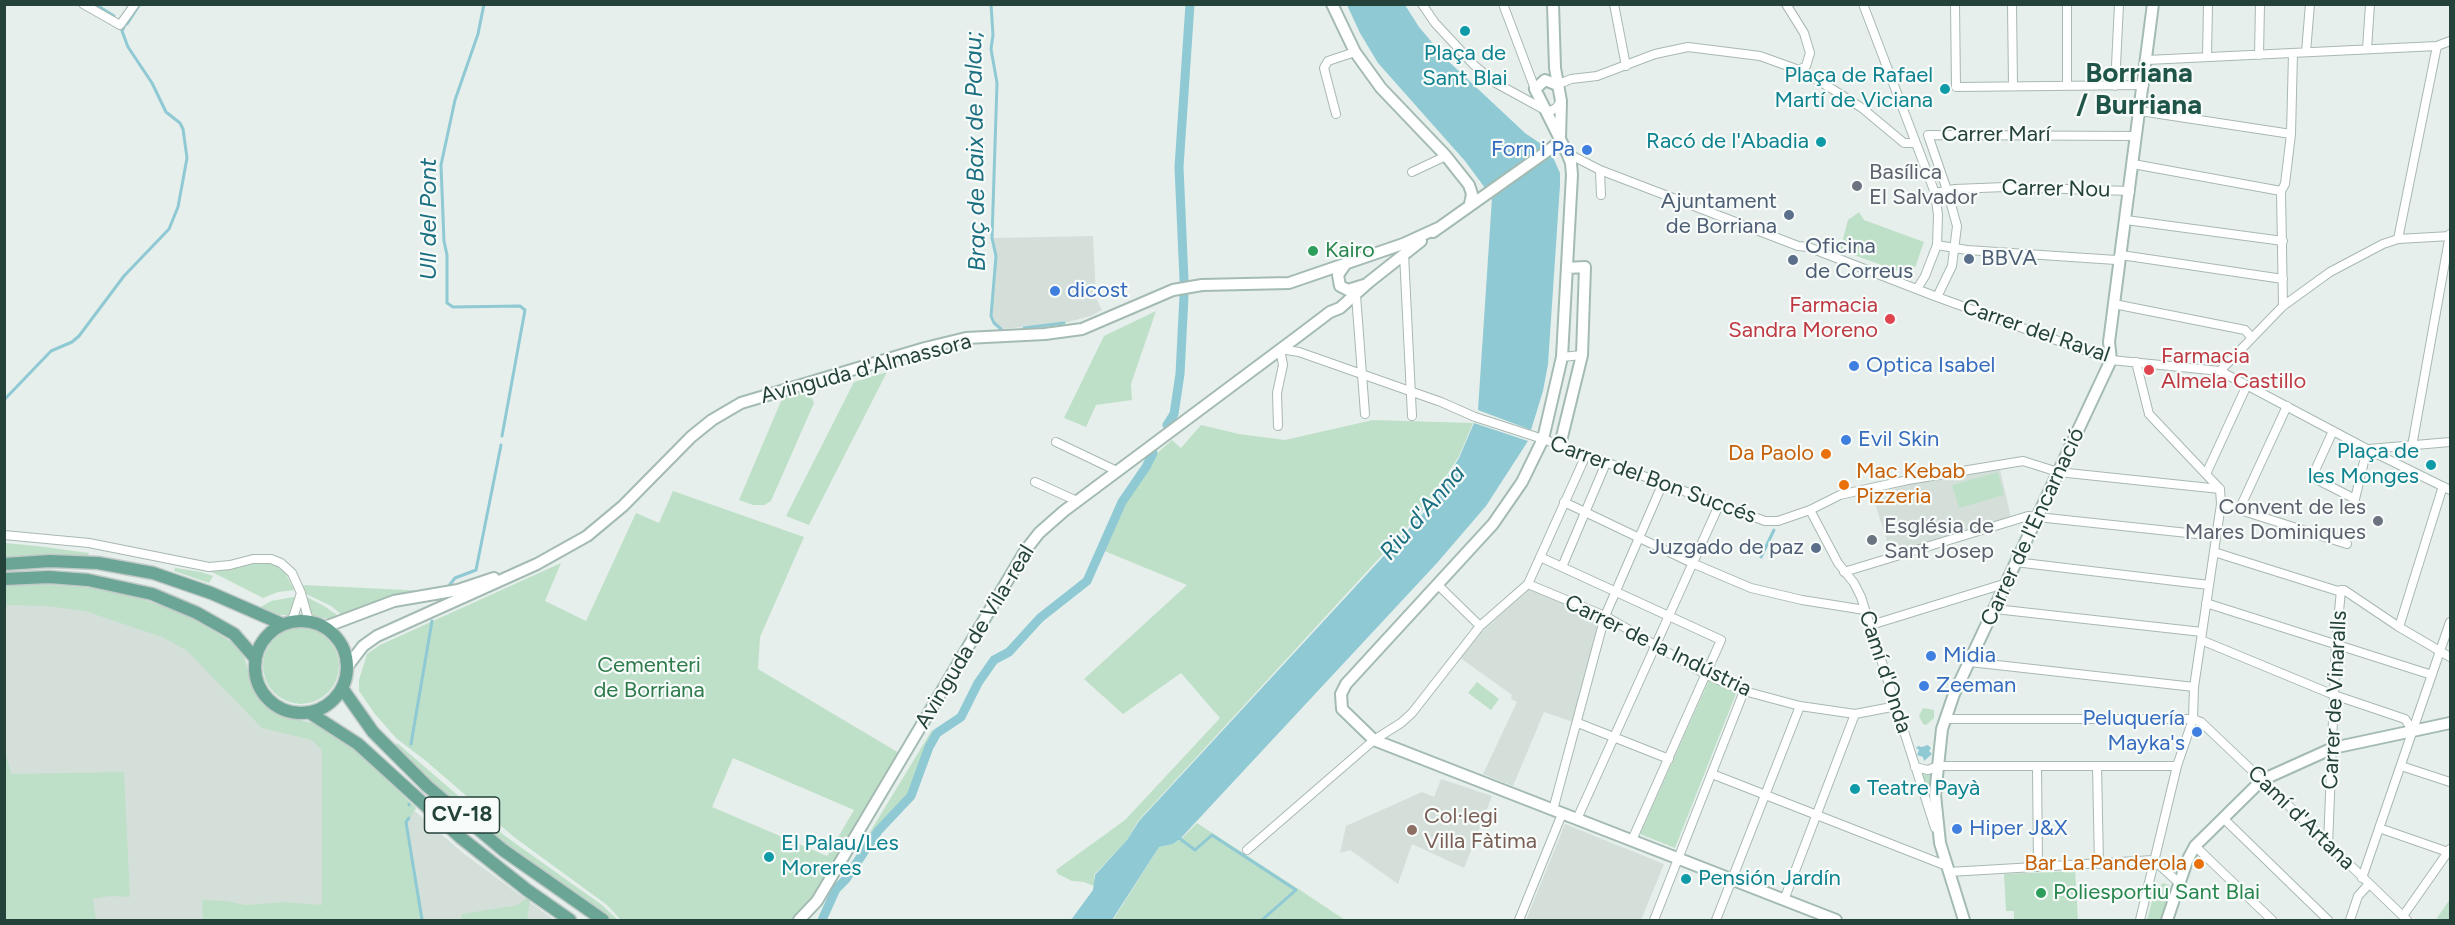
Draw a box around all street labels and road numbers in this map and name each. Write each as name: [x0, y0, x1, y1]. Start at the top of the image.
street label: Carrer Marí: [1941, 122, 2051, 148]
street label: Carrer Nou: [2001, 175, 2111, 203]
street label: Carrer del Raval: [1959, 293, 2113, 369]
street label: Avinguda d'Almassora: [758, 328, 974, 410]
street label: Carrer de l'Encarnació: [1975, 424, 2091, 630]
street label: Carrer del Bon Succés: [1546, 430, 1760, 530]
street label: Avinguda de Vila-real: [910, 540, 1040, 734]
street label: Carrer de la Indústria: [1560, 589, 1756, 703]
street label: Camí d'Onda: [1853, 607, 1917, 737]
street label: Carrer de Vinaralls: [2317, 610, 2353, 790]
street label: Camí d'Artana: [2242, 760, 2360, 876]
road number: CV-18: [424, 797, 500, 833]

